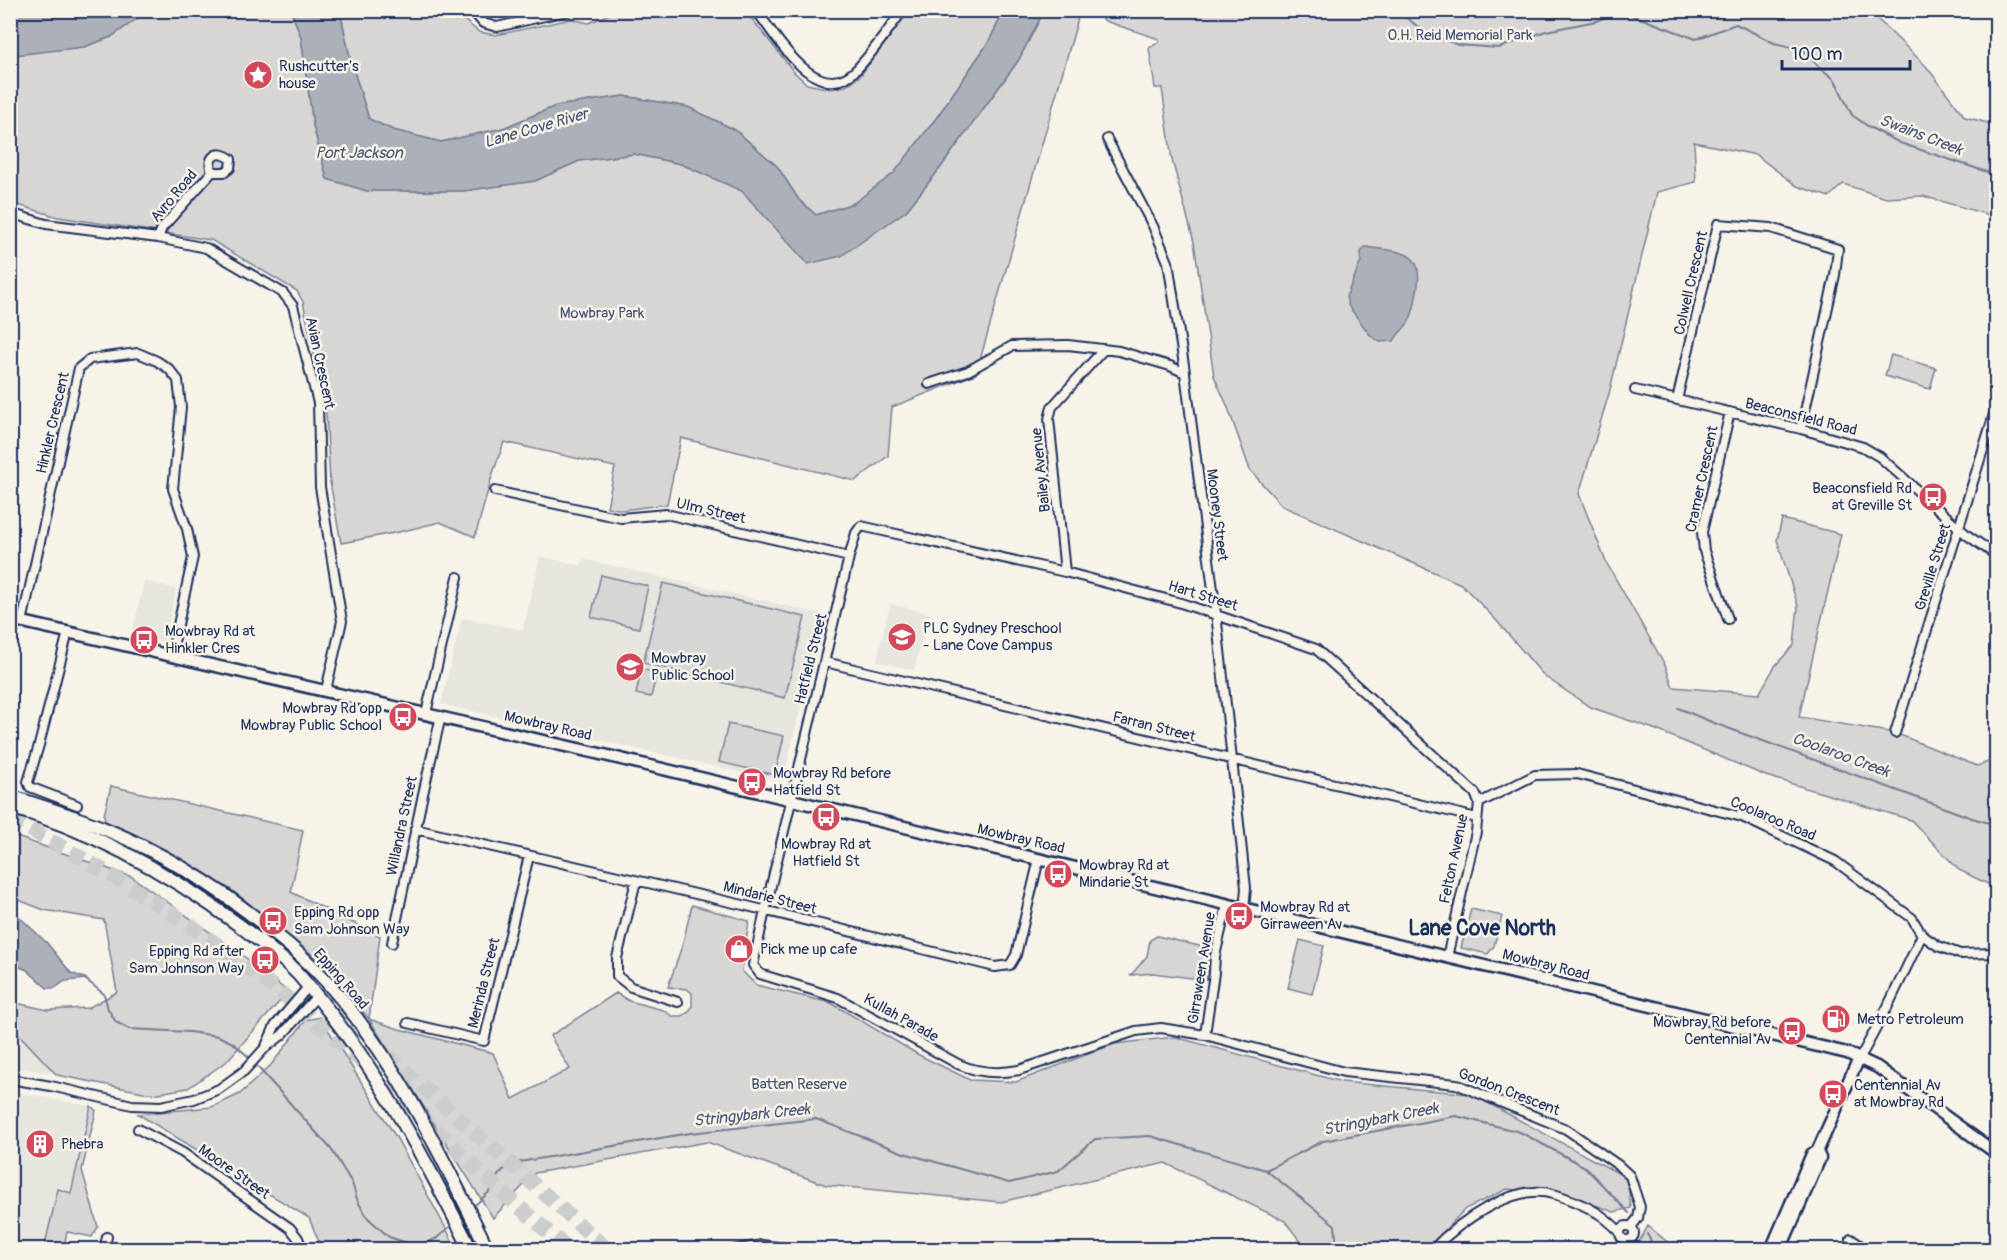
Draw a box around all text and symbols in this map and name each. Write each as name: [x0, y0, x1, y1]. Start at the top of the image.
park label: O.H. Reid Memorial Park: [1388, 26, 1533, 45]
scale bar: [1782, 33, 1910, 71]
text: 100 m: [1791, 43, 1843, 66]
place label: Rushcutter's house: [279, 57, 359, 93]
place icon: Rushcutter's house: [242, 59, 274, 91]
water label: Lane Cove River: [482, 103, 592, 152]
water label: Swains Creek: [1877, 110, 1967, 160]
water label: Port Jackson: [315, 143, 404, 163]
street label: Avro Road: [146, 166, 202, 226]
street label: Colwell Crescent: [1670, 228, 1712, 337]
park label: Mowbray Park: [560, 304, 645, 323]
street label: Avian Crescent: [301, 315, 339, 412]
street label: Hinkler Crescent: [32, 369, 74, 476]
street label: Beaconsfield Road: [1743, 394, 1859, 440]
street label: Cramer Crescent: [1681, 423, 1723, 534]
street label: Bailey Avenue: [1027, 426, 1055, 513]
street label: Mooney Street: [1202, 468, 1232, 563]
place label: Beaconsfield Rd at Greville St: [1812, 479, 1913, 515]
bus stop icon: Beaconsfield Rd at Greville St: [1917, 481, 1949, 513]
street label: Ulm Street: [674, 494, 749, 528]
street label: Greville Street: [1911, 520, 1956, 613]
street label: Hart Street: [1166, 576, 1241, 616]
street label: Hatfield Street: [791, 611, 832, 706]
place label: PLC Sydney Preschool - Lane Cove Campus: [923, 619, 1062, 655]
school or university icon: PLC Sydney Preschool - Lane Cove Campus: [886, 621, 918, 653]
place label: Mowbray Rd at Hinkler Cres: [165, 622, 256, 658]
bus stop icon: Mowbray Rd at Hinkler Cres: [128, 624, 160, 656]
place label: Mowbray Public School: [651, 649, 734, 685]
school or university icon: Mowbray Public School: [614, 651, 646, 683]
place label: Mowbray Rd opp Mowbray Public School: [240, 699, 382, 735]
bus stop icon: Mowbray Rd opp Mowbray Public School: [387, 701, 419, 733]
street label: Mowbray Road: [502, 707, 594, 745]
street label: Farran Street: [1111, 708, 1198, 747]
water label: Coolaroo Creek: [1790, 728, 1894, 782]
place label: Mowbray Rd before Hatfield St: [773, 764, 892, 800]
bus stop icon: Mowbray Rd before Hatfield St: [736, 766, 768, 798]
street label: Willandra Street: [382, 774, 422, 878]
street label: Coolaroo Road: [1727, 792, 1819, 846]
bus stop icon: Mowbray Rd at Hatfield St: [810, 801, 842, 833]
street label: Felton Avenue: [1435, 812, 1473, 906]
street label: Mowbray Road: [975, 820, 1067, 858]
place label: Mowbray Rd at Hatfield St: [781, 835, 872, 871]
place label: Mowbray Rd at Mindarie St: [1079, 856, 1170, 892]
bus stop icon: Mowbray Rd at Mindarie St: [1042, 858, 1074, 890]
street label: Mindarie Street: [721, 877, 820, 919]
place label: Mowbray Rd at Girraween Av: [1260, 898, 1351, 934]
bus stop icon: Mowbray Rd at Girraween Av: [1223, 900, 1255, 932]
place label: Epping Rd opp Sam Johnson Way: [294, 903, 410, 939]
bus stop icon: Epping Rd opp Sam Johnson Way: [257, 905, 289, 937]
street label: Girraween Avenue: [1184, 910, 1220, 1025]
district label: Lane Cove North: [1408, 915, 1556, 942]
shop icon: Pick me up cafe: [723, 933, 755, 965]
street label: Merinda Street: [464, 935, 505, 1030]
place label: Pick me up cafe: [760, 940, 858, 959]
place label: Epping Rd after Sam Johnson Way: [129, 942, 245, 978]
bus stop icon: Epping Rd after Sam Johnson Way: [249, 944, 281, 976]
street label: Epping Road: [309, 945, 373, 1013]
street label: Mowbray Road: [1500, 945, 1592, 985]
street label: Kullah Parade: [860, 990, 942, 1047]
fuel station icon: Metro Petroleum: [1820, 1003, 1852, 1035]
place label: Metro Petroleum: [1857, 1010, 1964, 1029]
place label: Mowbray Rd before Centennial Av: [1653, 1013, 1772, 1049]
bus stop icon: Mowbray Rd before Centennial Av: [1776, 1015, 1808, 1047]
street label: Gordon Crescent: [1456, 1064, 1563, 1120]
park label: Batten Reserve: [751, 1075, 847, 1094]
place label: Centennial Av at Mowbray Rd: [1854, 1076, 1944, 1112]
bus stop icon: Centennial Av at Mowbray Rd: [1817, 1078, 1849, 1110]
water label: Stringybark Creek: [1322, 1098, 1442, 1140]
water label: Stringybark Creek: [693, 1099, 813, 1131]
building icon: Phebra: [24, 1128, 56, 1160]
place label: Phebra: [61, 1135, 103, 1154]
street label: Moore Street: [194, 1140, 274, 1204]

